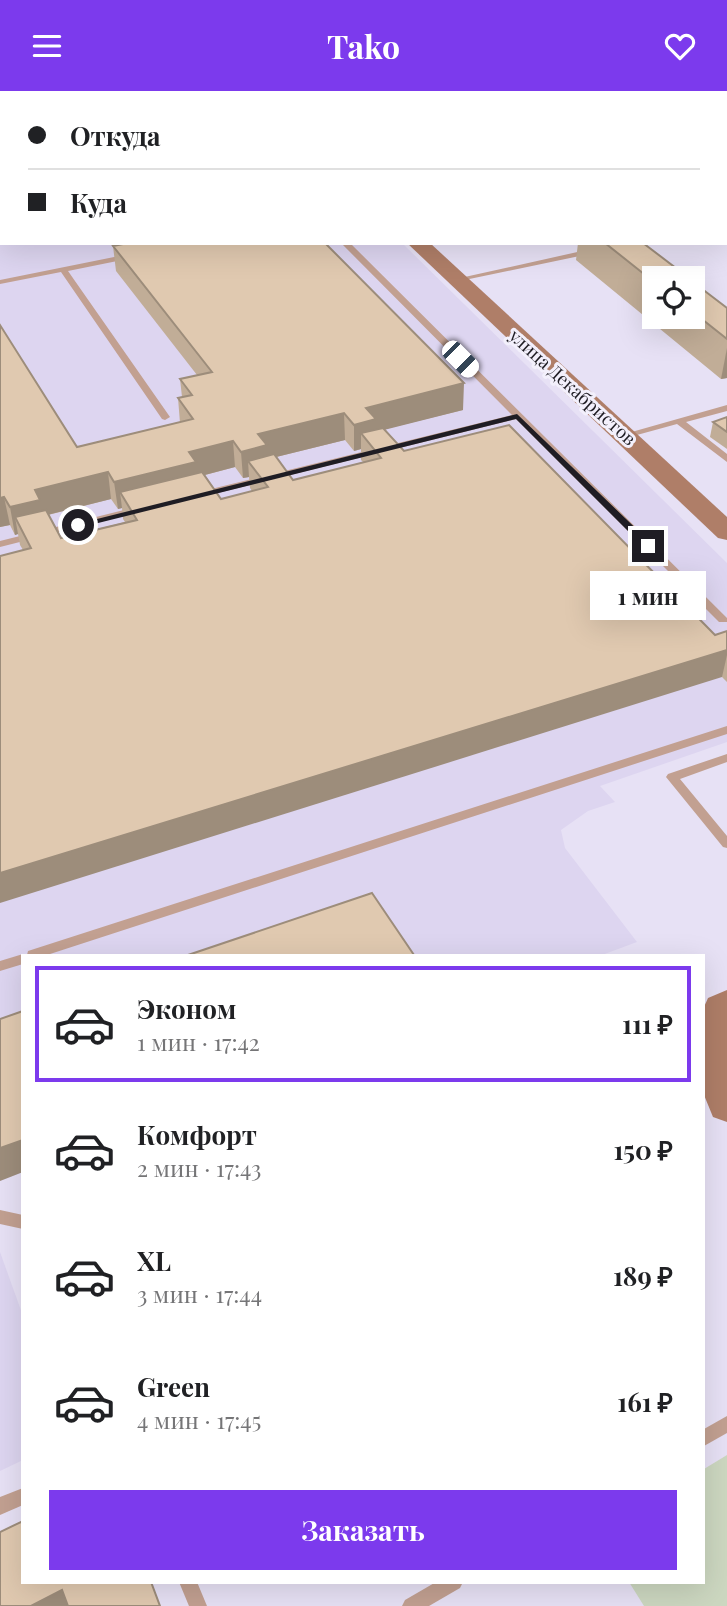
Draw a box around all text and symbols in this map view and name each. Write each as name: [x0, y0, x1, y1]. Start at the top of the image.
text: Tako: [327, 24, 400, 67]
icon: menu: [28, 27, 66, 65]
icon: heart: [661, 27, 699, 65]
text: Откуда: [70, 118, 161, 153]
text: Куда: [70, 185, 127, 220]
map controls: [642, 266, 705, 329]
button: locate: [642, 266, 705, 329]
street label: улица Декабристов: [504, 323, 642, 450]
car: [438, 337, 483, 381]
route start: [62, 509, 94, 541]
route end: [632, 530, 664, 562]
callout: 1 мин: [590, 571, 706, 619]
text: 1 мин: [618, 580, 678, 611]
text: Эконом: [137, 991, 236, 1026]
icon: car: [53, 993, 116, 1056]
text: 111 ₽: [622, 1006, 673, 1041]
text: 1 мин · 17:42: [137, 1026, 260, 1057]
text: Комфорт: [137, 1117, 257, 1152]
icon: car: [53, 1119, 116, 1182]
text: 150 ₽: [613, 1132, 673, 1167]
text: 2 мин · 17:43: [137, 1152, 261, 1183]
text: XL: [137, 1243, 171, 1278]
icon: car: [53, 1245, 116, 1308]
text: 189 ₽: [613, 1258, 673, 1293]
text: 3 мин · 17:44: [137, 1278, 262, 1309]
text: Green: [137, 1369, 210, 1404]
icon: car: [53, 1371, 116, 1434]
text: 161 ₽: [617, 1384, 673, 1419]
text: 4 мин · 17:45: [137, 1404, 261, 1435]
button: Заказать: [49, 1490, 677, 1570]

